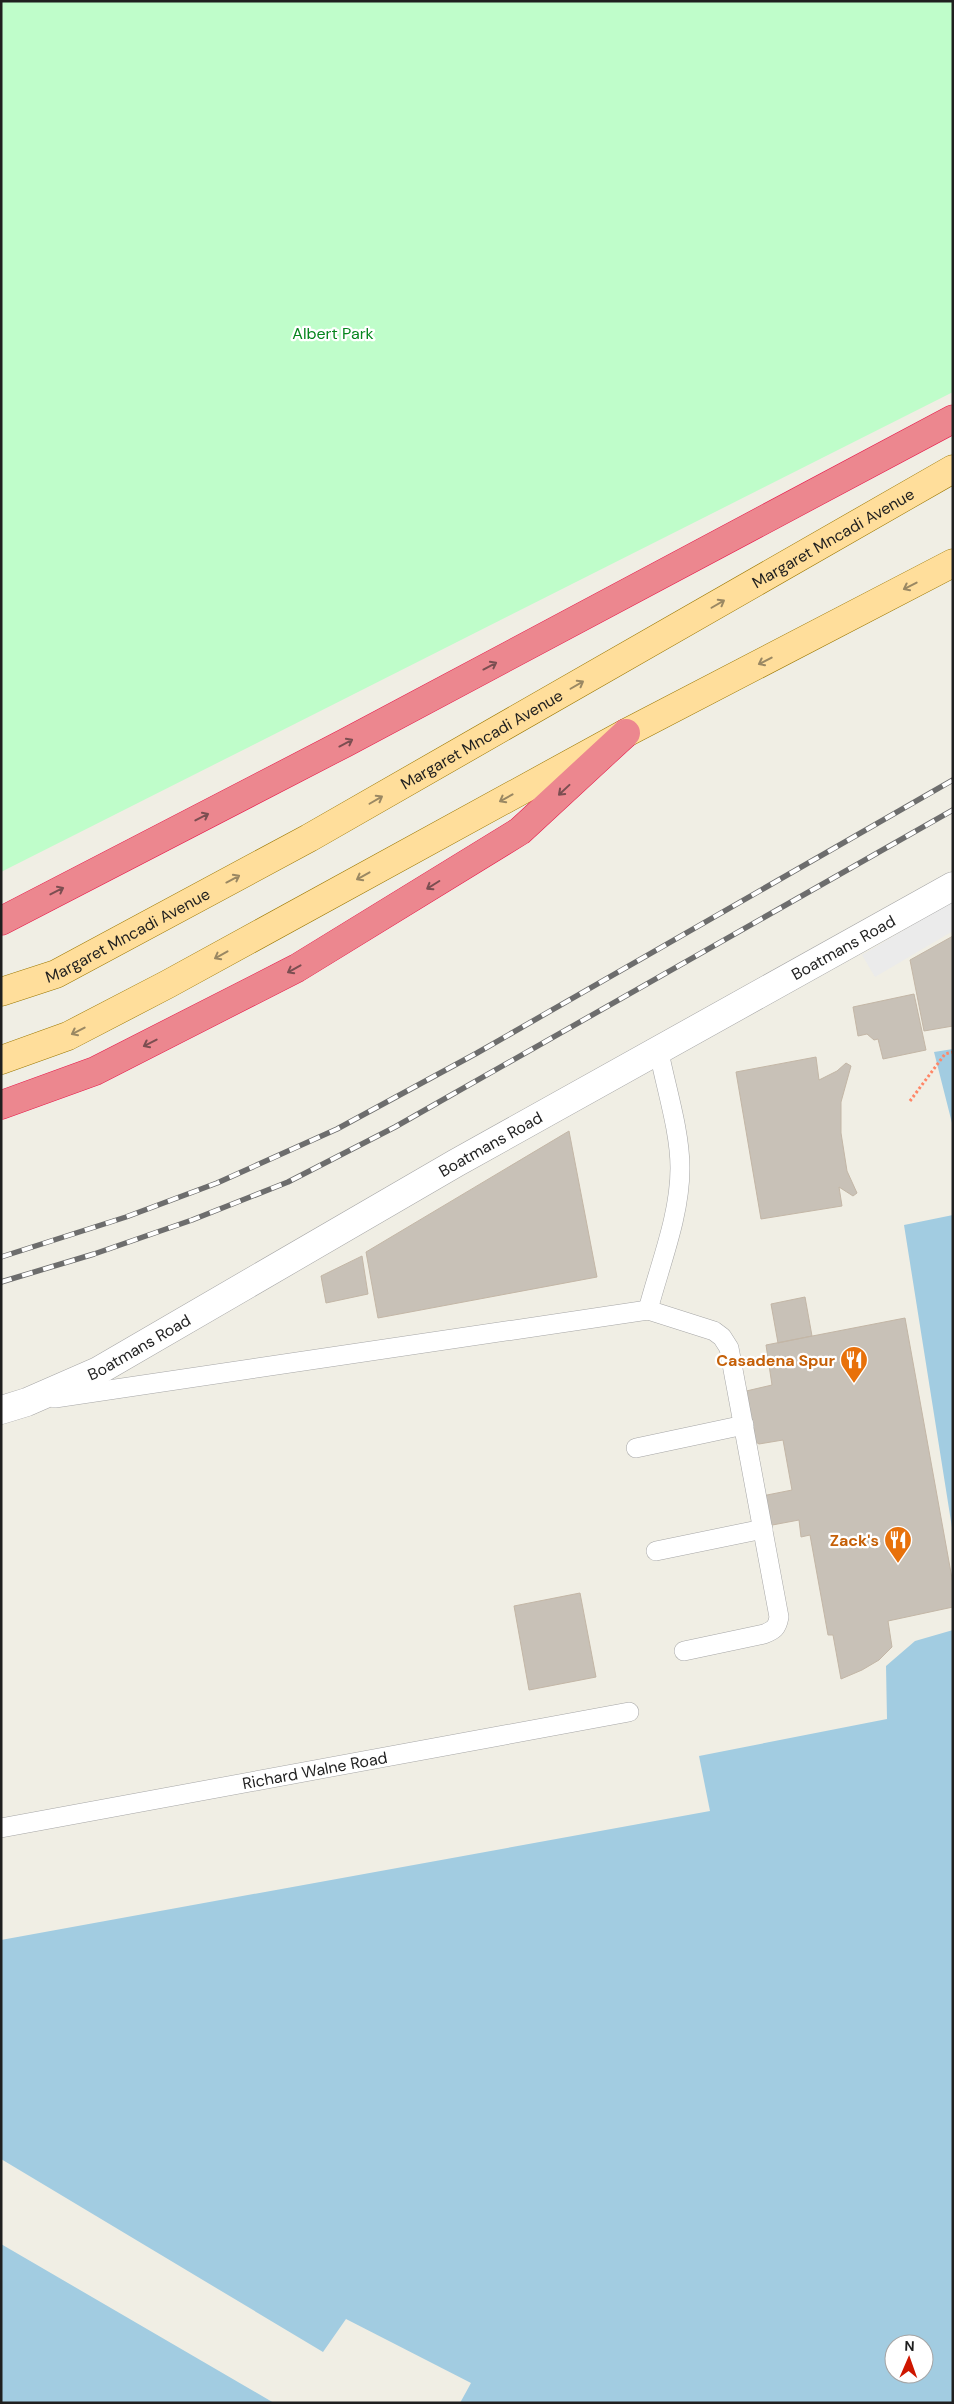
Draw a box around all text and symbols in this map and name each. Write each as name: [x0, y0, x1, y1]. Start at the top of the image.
park label: Albert Park: [292, 323, 374, 344]
street label: Margaret Mncadi Avenue: [748, 483, 918, 593]
one-way arrow: [902, 581, 917, 591]
one-way arrow: [711, 598, 725, 608]
one-way arrow: [758, 656, 773, 666]
one-way arrow: [482, 661, 497, 670]
one-way arrow: [570, 679, 584, 689]
street label: Margaret Mncadi Avenue: [397, 684, 566, 794]
one-way arrow: [339, 737, 353, 747]
one-way arrow: [558, 784, 571, 796]
one-way arrow: [499, 794, 514, 803]
one-way arrow: [368, 795, 382, 805]
one-way arrow: [194, 812, 209, 821]
one-way arrow: [356, 871, 371, 881]
one-way arrow: [226, 874, 241, 884]
one-way arrow: [427, 880, 441, 890]
street label: Margaret Mncadi Avenue: [43, 883, 213, 987]
one-way arrow: [50, 886, 65, 896]
street label: Boatmans Road: [788, 910, 899, 985]
one-way arrow: [214, 950, 229, 960]
one-way arrow: [287, 964, 302, 974]
one-way arrow: [70, 1026, 85, 1036]
one-way arrow: [143, 1039, 158, 1048]
street label: Boatmans Road: [435, 1107, 546, 1181]
street label: Boatmans Road: [84, 1309, 194, 1385]
restaurant icon: Casadena Spur: [839, 1345, 869, 1384]
place label: Casadena Spur: [716, 1350, 835, 1371]
restaurant icon: Zack's: [883, 1525, 913, 1564]
place label: Zack's: [830, 1530, 879, 1551]
street label: Richard Walne Road: [240, 1746, 389, 1794]
north arrow: [884, 2334, 934, 2384]
text: N: [904, 2337, 915, 2355]

